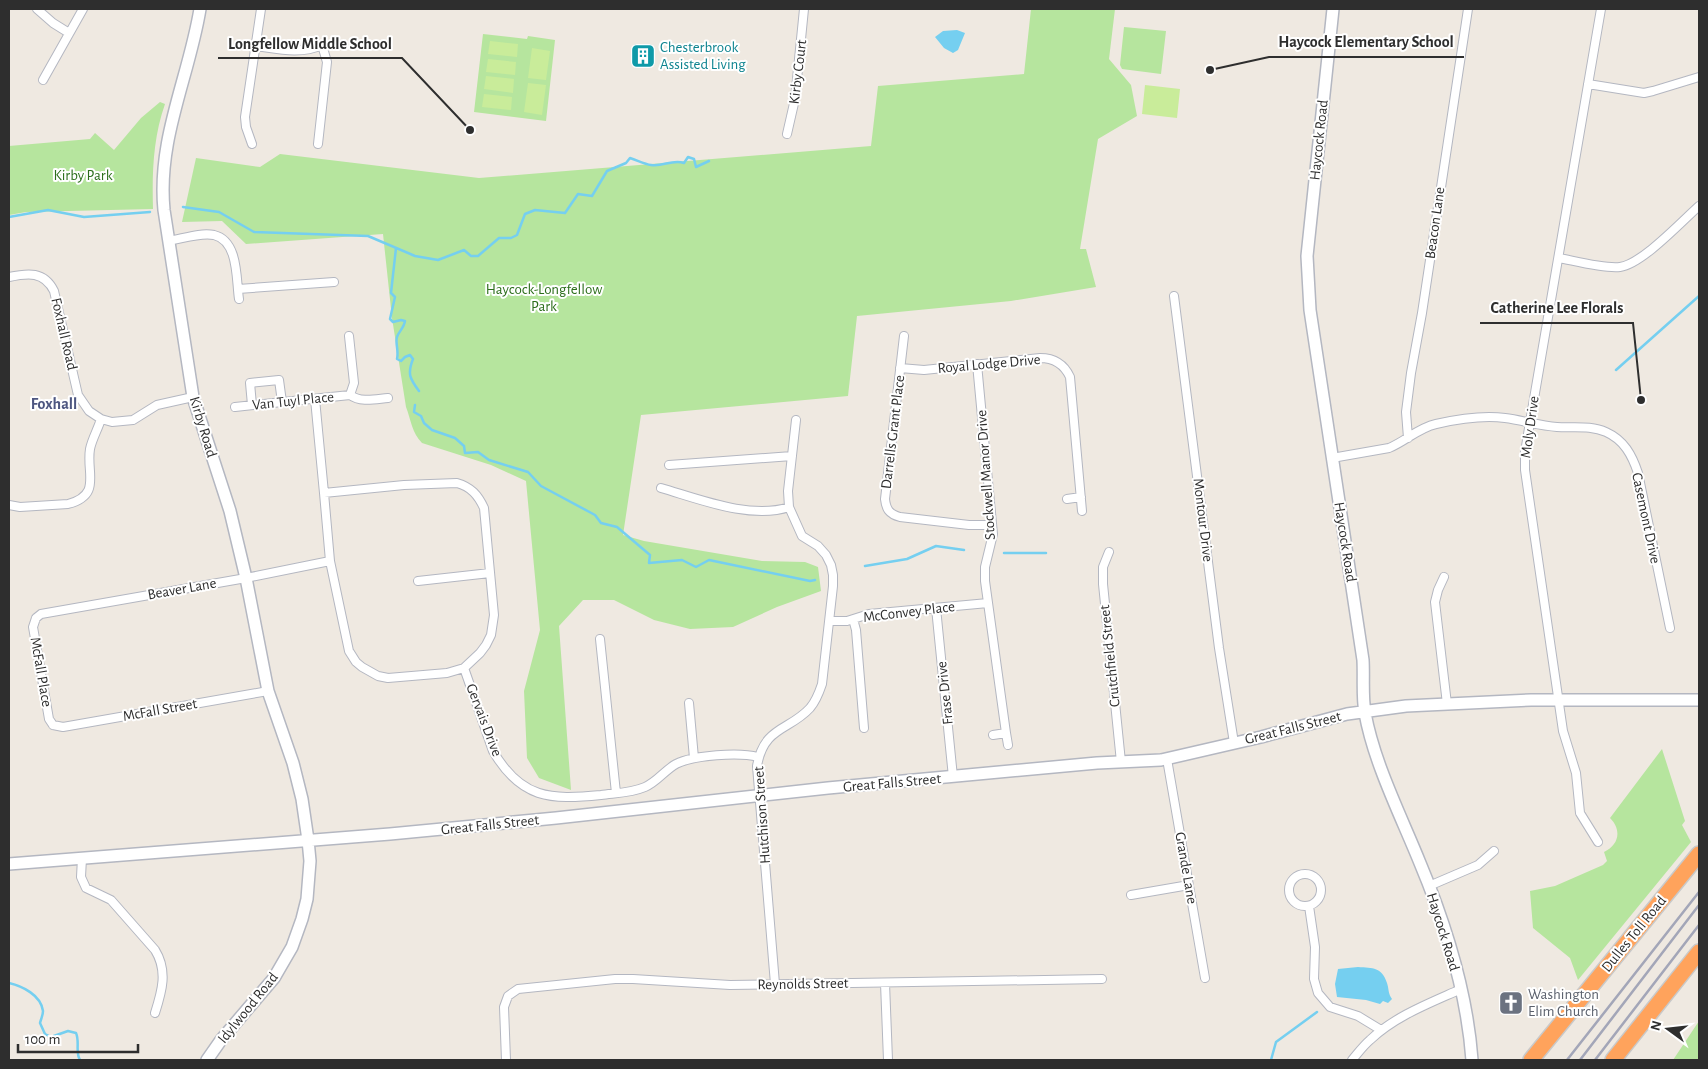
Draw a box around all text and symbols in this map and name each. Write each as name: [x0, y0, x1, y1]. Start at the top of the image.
callout: Haycock Elementary School: [1269, 26, 1464, 57]
callout: Longfellow Middle School: [218, 27, 402, 58]
text: Haycock Elementary School: [1278, 34, 1454, 51]
text: Longfellow Middle School: [228, 36, 392, 52]
street label: Kirby Court: [787, 39, 809, 105]
place label: Chesterbrook Assisted Living: [660, 40, 746, 72]
building icon: Chesterbrook Assisted Living: [630, 43, 656, 69]
street label: Haycock Road: [1307, 99, 1331, 181]
park label: Kirby Park: [54, 168, 113, 183]
street label: Beacon Lane: [1423, 186, 1447, 260]
park label: Haycock-Longfellow Park: [486, 282, 602, 314]
callout: Catherine Lee Florals: [1480, 292, 1633, 323]
street label: Foxhall Road: [48, 296, 80, 372]
text: Catherine Lee Florals: [1491, 300, 1623, 316]
street label: Royal Lodge Drive: [937, 352, 1041, 376]
street label: Darrells Grant Place: [879, 374, 907, 490]
street label: Van Tuyl Place: [251, 389, 335, 413]
street label: Kirby Road: [187, 395, 219, 459]
street label: Moly Drive: [1518, 395, 1542, 459]
district label: Foxhall: [31, 396, 77, 412]
street label: Stockwell Manor Drive: [974, 409, 998, 541]
street label: Casemont Drive: [1629, 471, 1663, 565]
street label: Montour Drive: [1190, 477, 1216, 563]
street label: Haycock Road: [1331, 501, 1359, 583]
street label: Beaver Lane: [146, 576, 218, 602]
street label: McConvey Place: [862, 599, 956, 625]
street label: Crutchfield Street: [1097, 604, 1123, 708]
street label: McFall Place: [27, 636, 55, 708]
street label: Frase Drive: [934, 660, 956, 725]
street label: Gervais Drive: [463, 682, 505, 758]
street label: McFall Street: [122, 696, 198, 724]
street label: Great Falls Street: [1243, 709, 1343, 747]
street label: Hutchison Street: [751, 765, 773, 864]
street label: Great Falls Street: [842, 771, 942, 795]
street label: Great Falls Street: [440, 812, 540, 838]
street label: Grande Lane: [1172, 831, 1200, 905]
street label: Haycock Road: [1424, 891, 1462, 973]
street label: Dulles Toll Road: [1599, 893, 1669, 975]
street label: Idylwood Road: [215, 970, 281, 1046]
street label: Reynolds Street: [757, 976, 849, 992]
place label: Washington Elim Church: [1528, 987, 1599, 1019]
church icon: Washington Elim Church: [1498, 990, 1524, 1016]
north arrow: [1643, 1004, 1693, 1054]
text: N: [1648, 1019, 1664, 1032]
scale bar: [18, 1022, 138, 1054]
text: 100 m: [25, 1032, 60, 1047]

